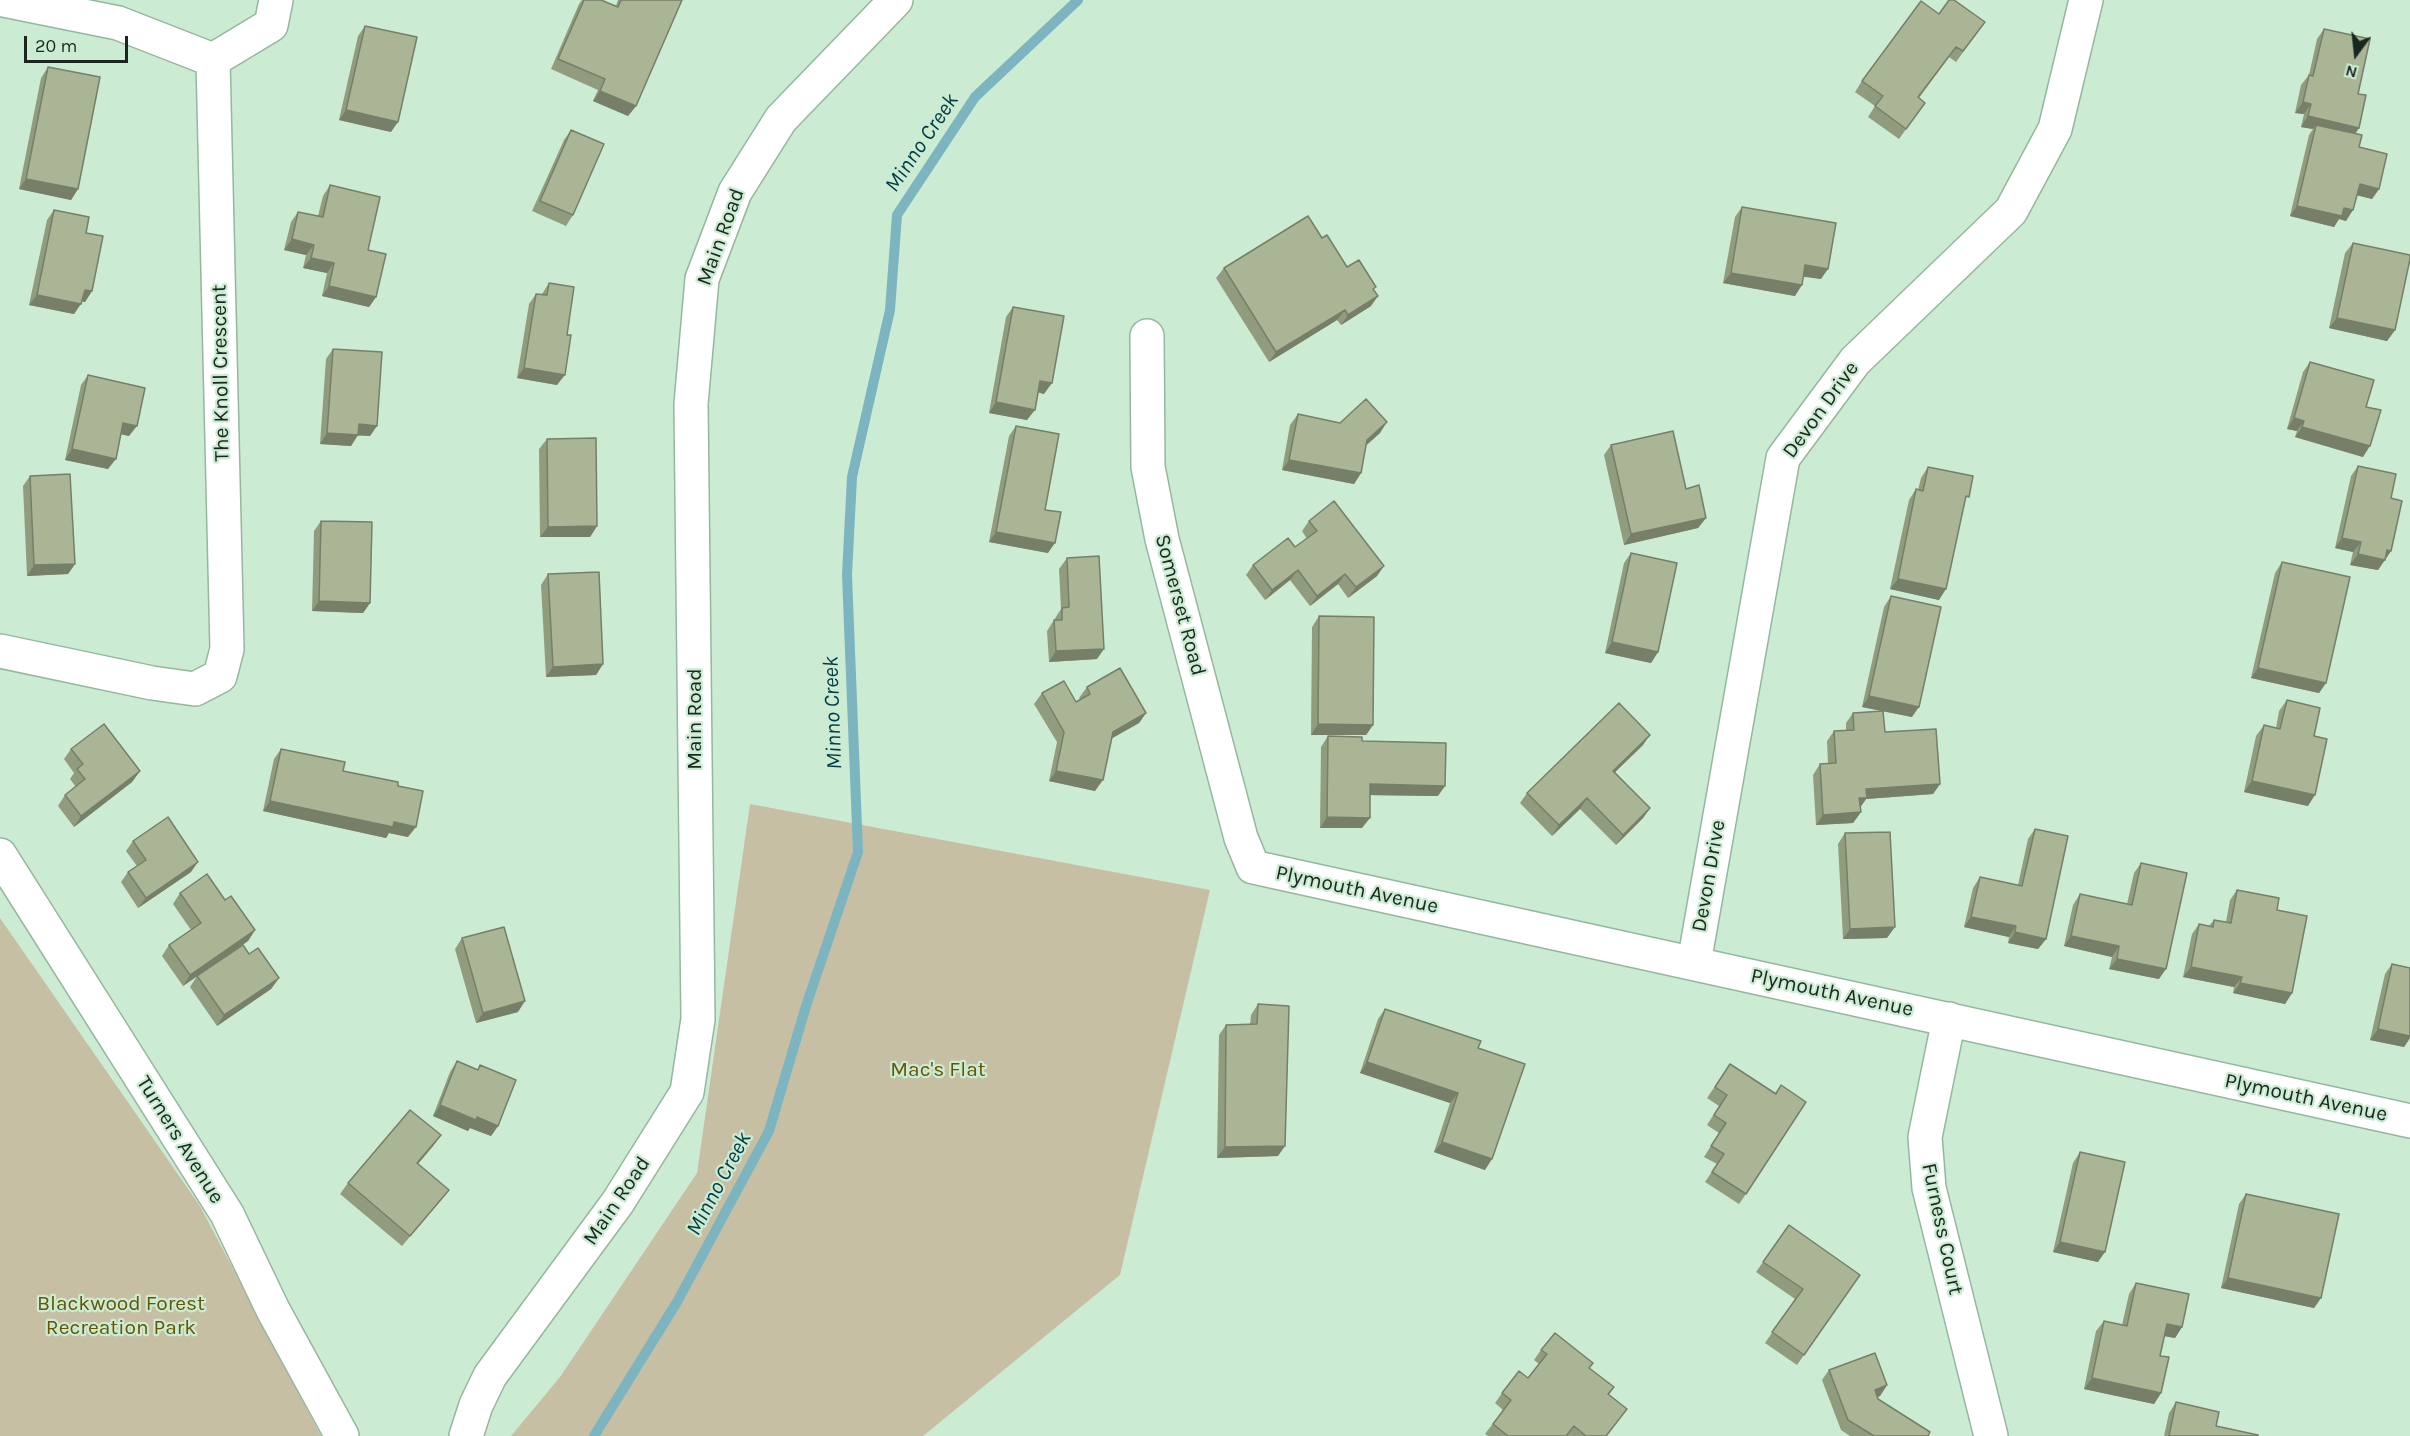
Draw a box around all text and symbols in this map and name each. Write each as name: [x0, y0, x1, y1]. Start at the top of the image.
scale bar: [27, 24, 130, 62]
north arrow: [2326, 24, 2386, 84]
text: 20 m: [35, 35, 77, 57]
text: N: [2343, 61, 2359, 83]
water label: Minno Creek: [879, 89, 965, 197]
street label: Main Road: [692, 185, 750, 289]
street label: The Knoll Crescent: [207, 284, 235, 462]
street label: Devon Drive: [1777, 357, 1865, 463]
street label: Somerset Road: [1149, 532, 1211, 678]
water label: Minno Creek: [818, 656, 848, 770]
street label: Main Road: [682, 668, 708, 770]
street label: Devon Drive: [1687, 818, 1731, 934]
street label: Plymouth Avenue: [1273, 860, 1441, 920]
street label: Plymouth Avenue: [1748, 963, 1916, 1023]
park label: Mac's Flat: [890, 1057, 986, 1083]
street label: Plymouth Avenue: [2222, 1068, 2390, 1128]
street label: Turners Avenue: [131, 1072, 229, 1208]
water label: Minno Creek: [681, 1128, 757, 1240]
street label: Main Road: [578, 1152, 656, 1250]
street label: Furness Court: [1916, 1161, 1968, 1297]
park label: Blackwood Forest Recreation Park: [37, 1291, 205, 1341]

